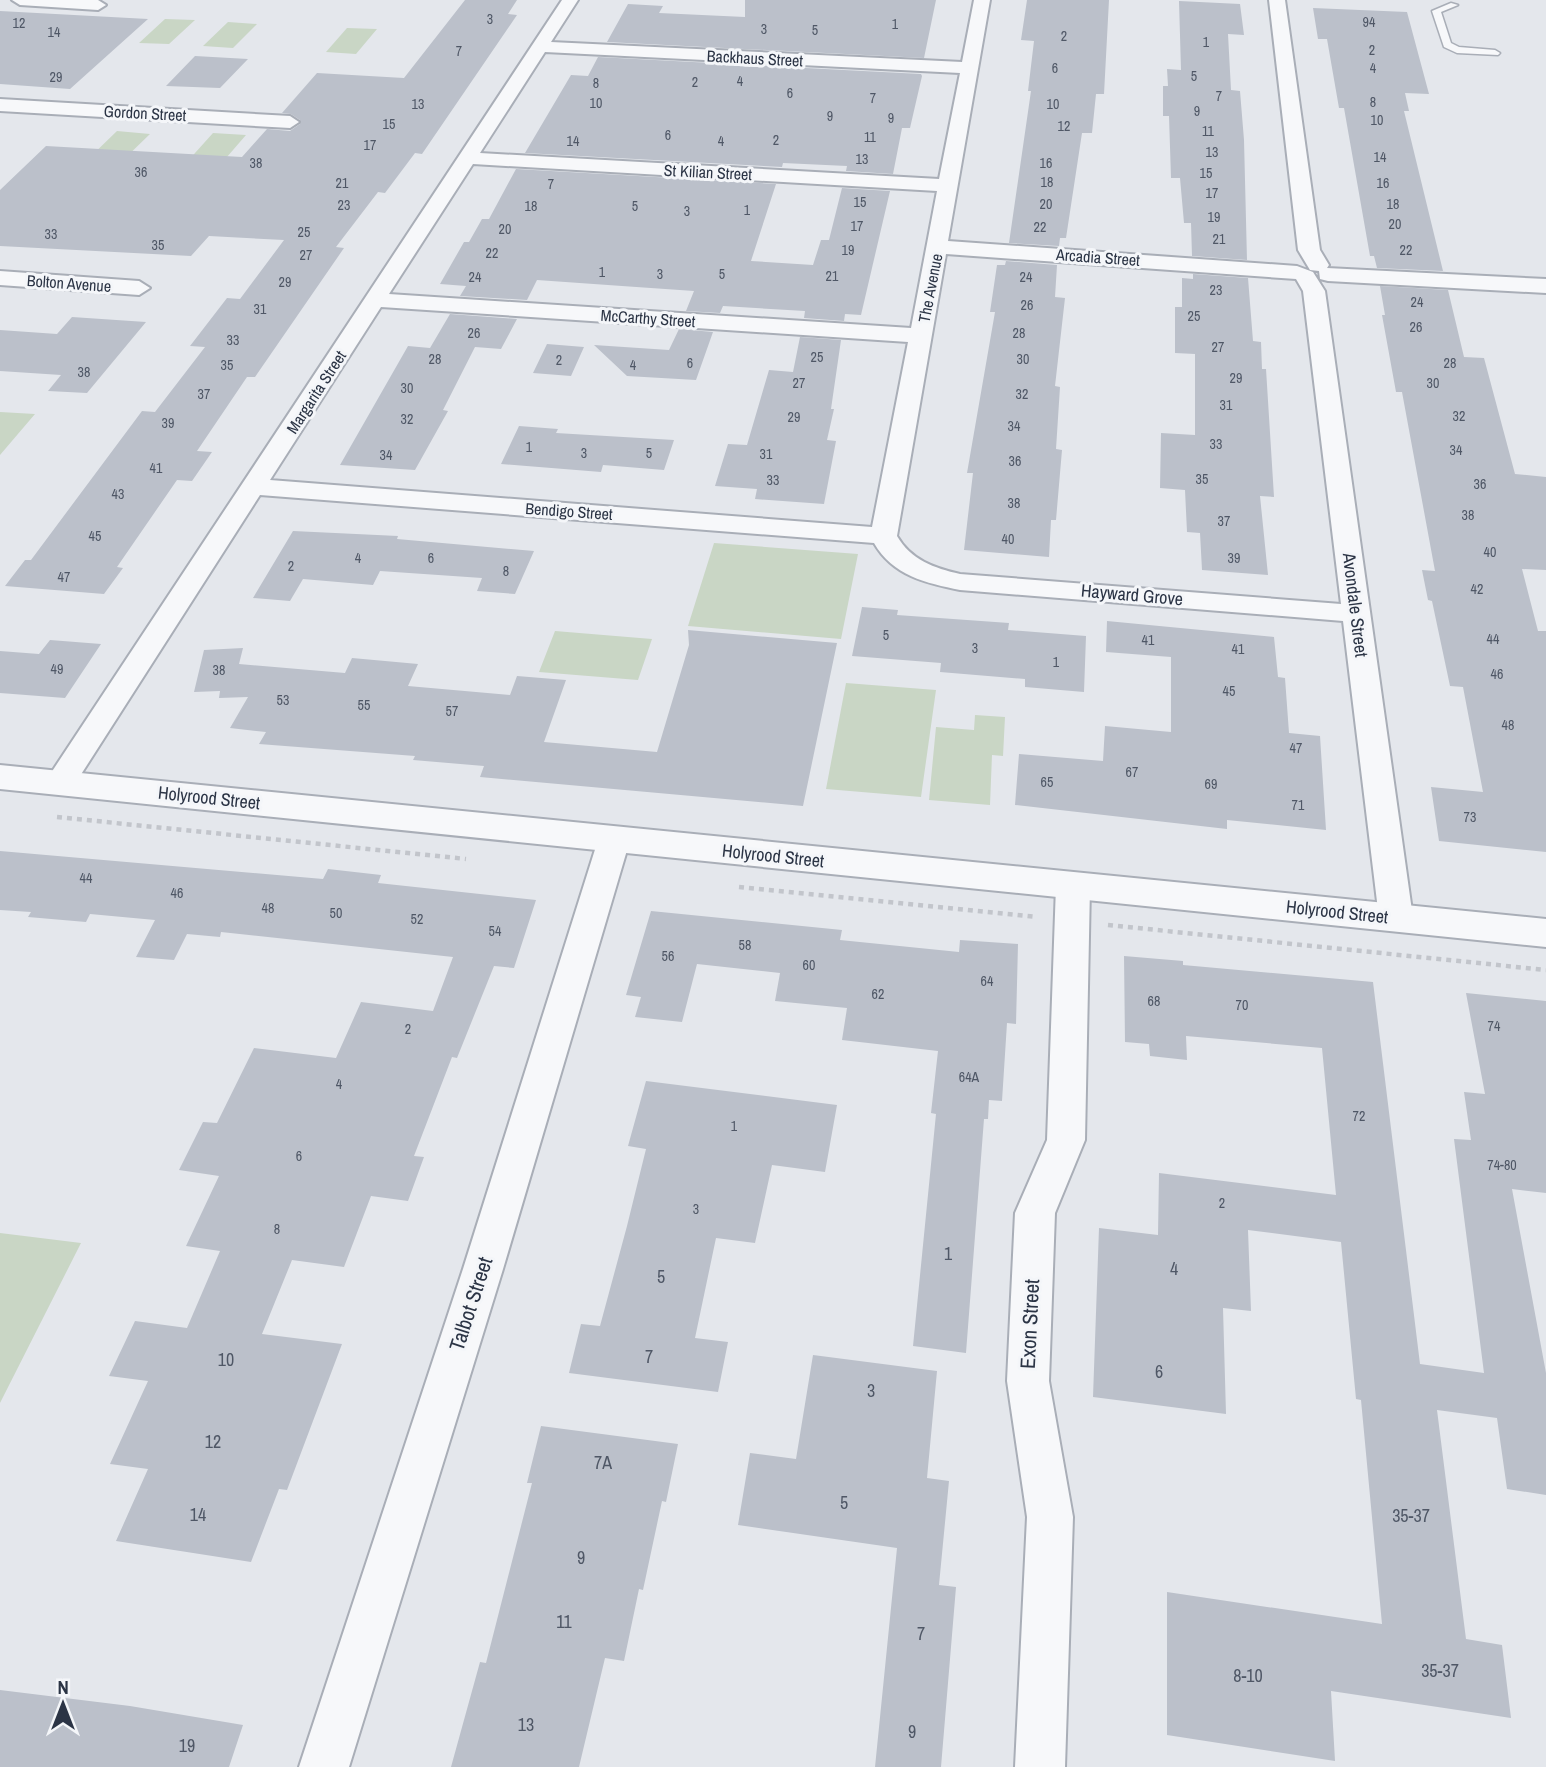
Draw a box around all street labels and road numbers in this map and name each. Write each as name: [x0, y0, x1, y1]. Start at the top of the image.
street label: Backhaus Street: [706, 44, 804, 72]
street label: Gordon Street: [103, 100, 187, 126]
street label: St Kilian Street: [663, 159, 753, 185]
street label: Arcadia Street: [1054, 243, 1141, 271]
street label: The Avenue: [913, 252, 947, 324]
street label: Bolton Avenue: [26, 269, 112, 297]
street label: McCarthy Street: [600, 304, 696, 332]
street label: Margarita Street: [281, 346, 351, 438]
street label: Bendigo Street: [525, 497, 614, 525]
street label: Avondale Street: [1337, 550, 1374, 658]
street label: Hayward Grove: [1080, 578, 1184, 611]
street label: Holyrood Street: [157, 780, 261, 815]
street label: Holyrood Street: [721, 838, 825, 873]
street label: Holyrood Street: [1285, 894, 1389, 929]
street label: Talbot Street: [442, 1253, 499, 1354]
street label: Exon Street: [1013, 1278, 1046, 1370]

